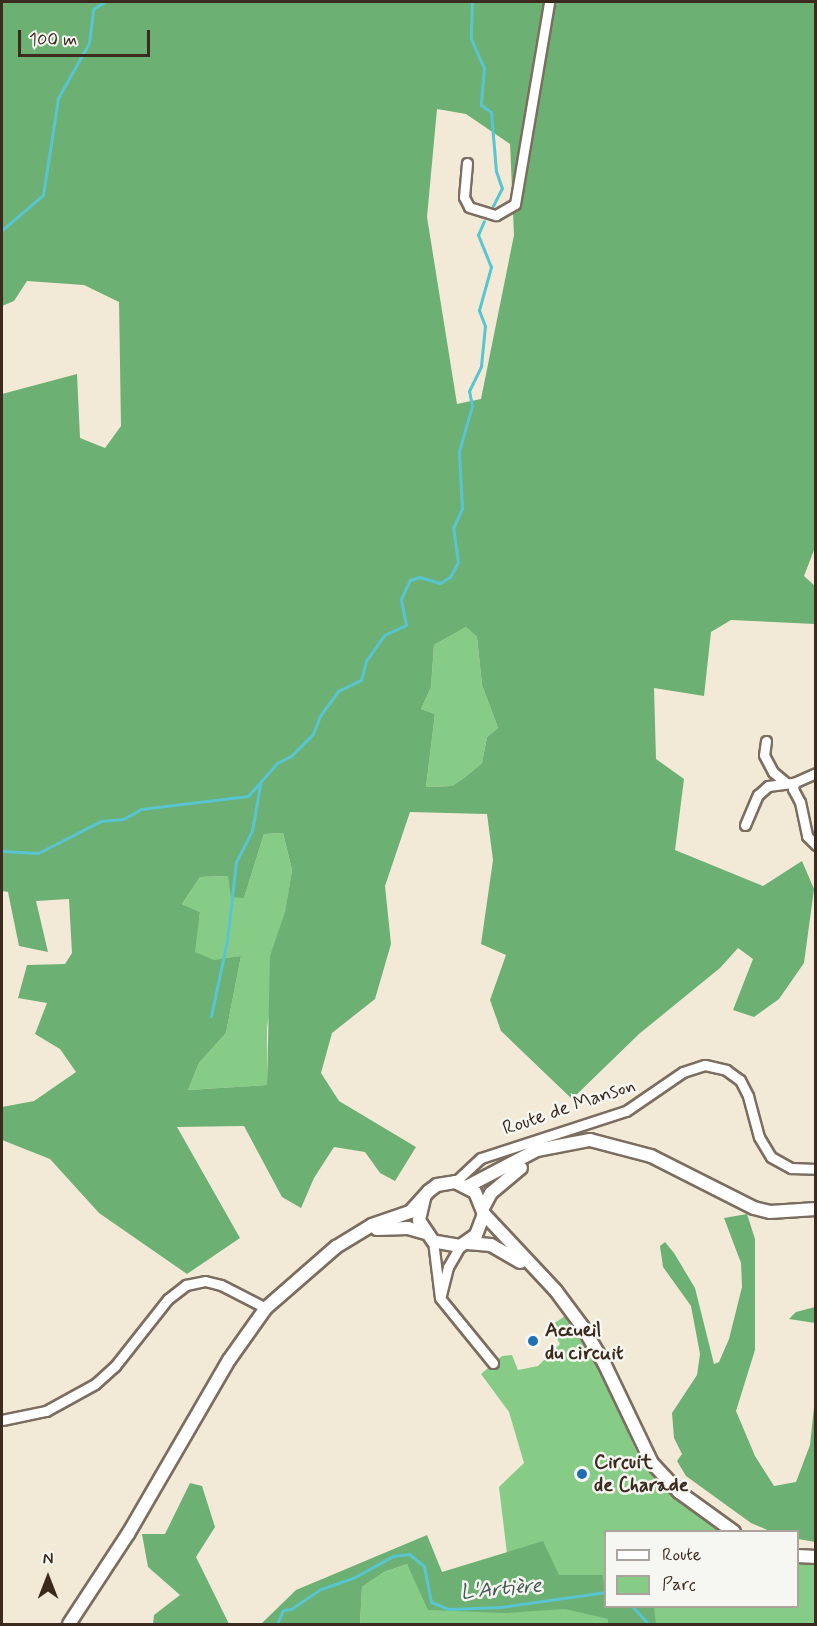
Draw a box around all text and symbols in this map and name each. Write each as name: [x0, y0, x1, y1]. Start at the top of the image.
scale bar: [21, 18, 153, 56]
text: 100 m: [29, 28, 77, 52]
street label: Route de Manson: [500, 1073, 638, 1141]
place label: Accueil du circuit: [545, 1318, 621, 1365]
marker: Accueil du circuit: [526, 1334, 540, 1348]
place label: Circuit de Charade: [594, 1450, 690, 1497]
marker: Circuit de Charade: [575, 1467, 589, 1481]
legend: [604, 1530, 799, 1608]
text: Route: [662, 1543, 701, 1567]
north arrow: [18, 1548, 78, 1608]
text: N: [43, 1549, 53, 1570]
water label: L'Artière: [459, 1573, 543, 1605]
text: Parc: [662, 1573, 696, 1597]

